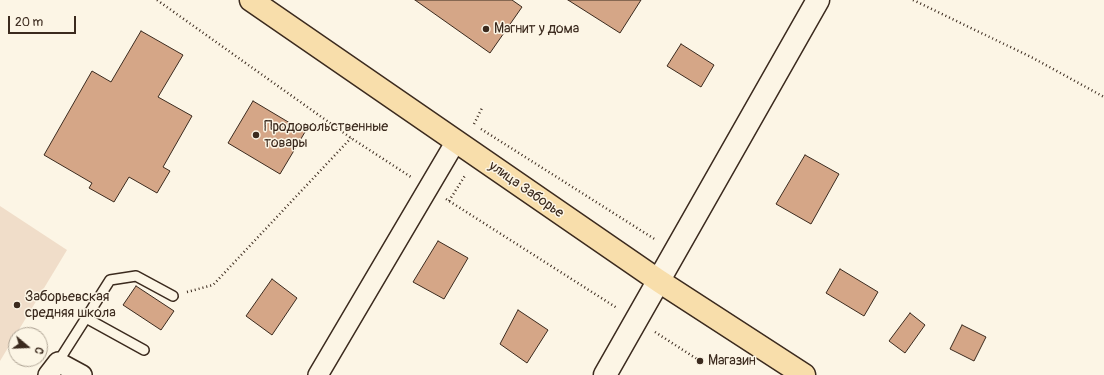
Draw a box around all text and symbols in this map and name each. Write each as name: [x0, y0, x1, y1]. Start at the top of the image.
scale bar: [10, 8, 78, 34]
text: 20 m: [15, 15, 43, 30]
place label: Магнит у дома: [494, 21, 579, 37]
marker: Магнит у дома: [481, 24, 491, 34]
place label: Продовольственные товары: [264, 119, 388, 152]
marker: Продовольственные товары: [251, 130, 261, 140]
street label: улица Заборье: [485, 158, 567, 222]
place label: Заборьевская средняя школа: [25, 289, 116, 322]
marker: Заборьевская средняя школа: [12, 300, 22, 310]
north arrow: [8, 327, 48, 367]
text: С: [32, 345, 46, 356]
place label: Магазин: [708, 353, 756, 369]
marker: Магазин: [695, 356, 705, 366]

